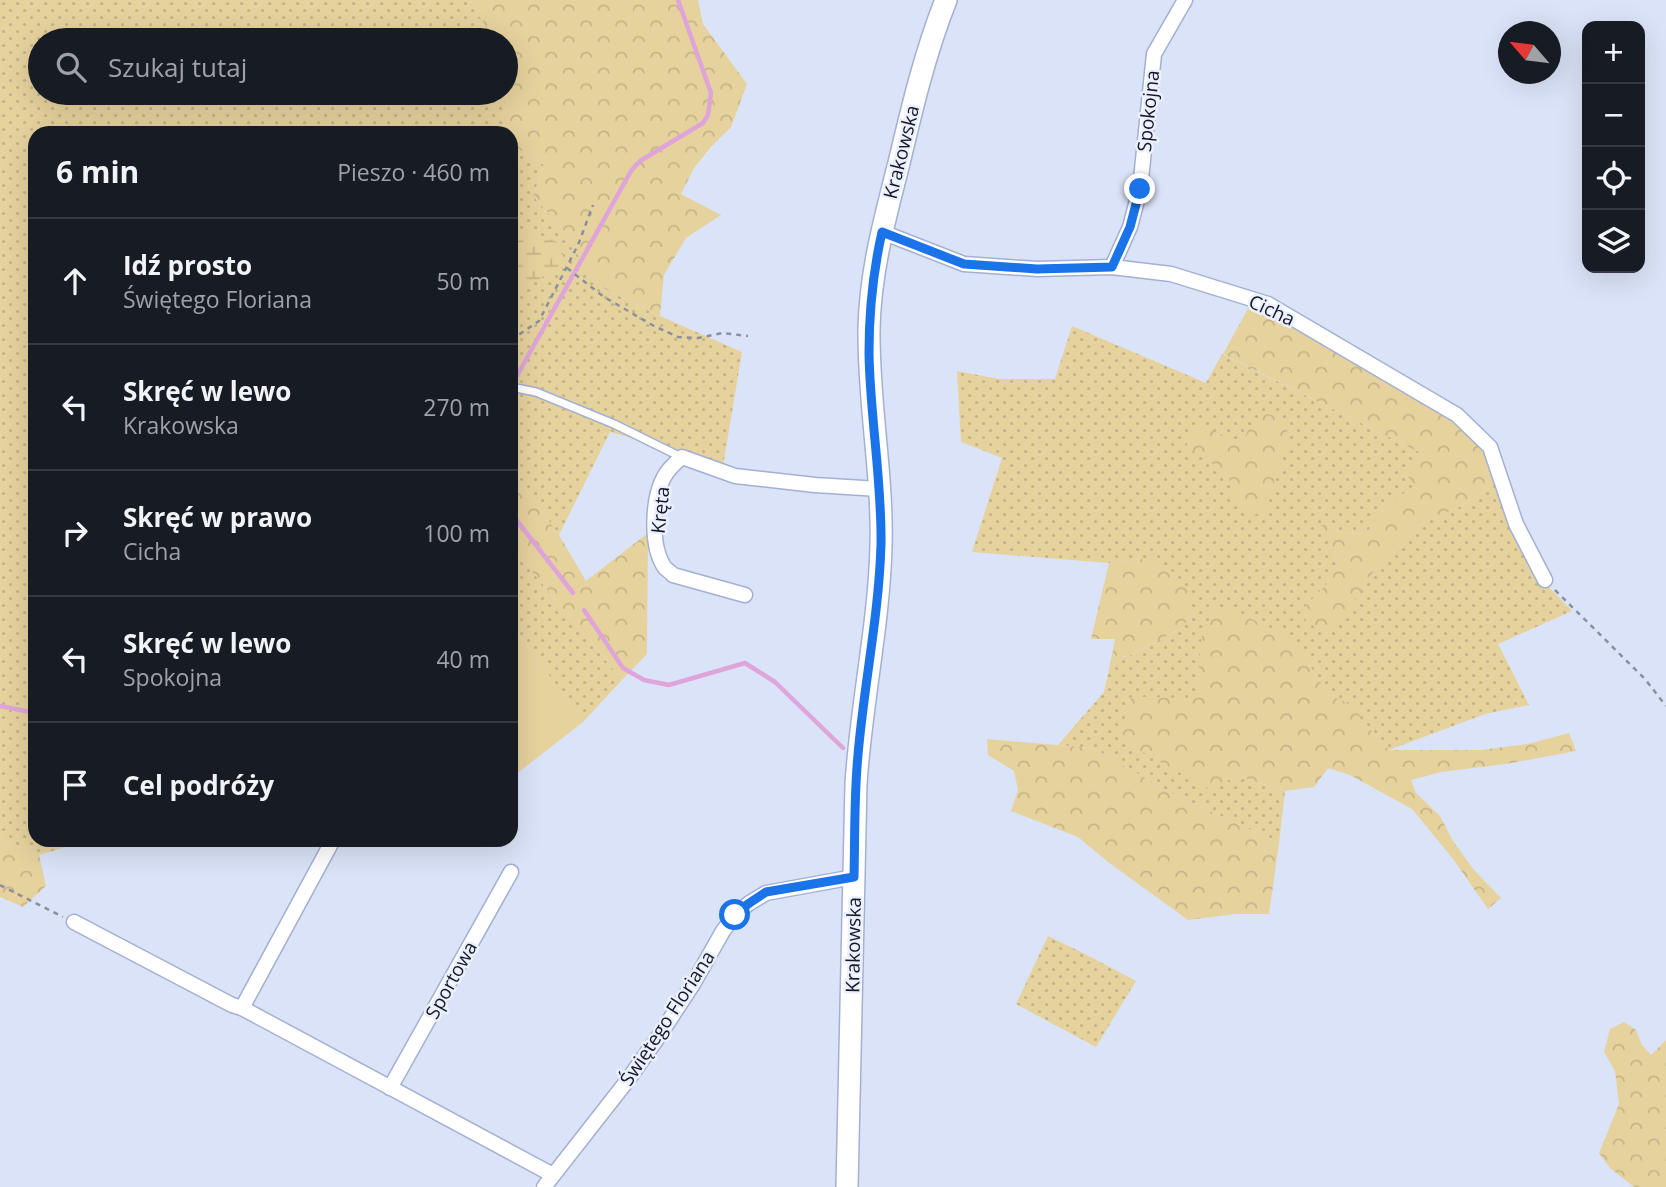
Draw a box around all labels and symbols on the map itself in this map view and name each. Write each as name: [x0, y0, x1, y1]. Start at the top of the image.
north arrow: [1498, 21, 1561, 84]
street label: Spokojna: [1131, 69, 1165, 153]
street label: Krakowska: [877, 102, 925, 202]
route end: [1124, 173, 1155, 204]
street label: Cicha: [1245, 288, 1299, 332]
street label: Kręta: [645, 485, 675, 535]
street label: Krakowska: [839, 897, 867, 993]
route start: [719, 899, 750, 930]
street label: Sportowa: [419, 937, 483, 1023]
street label: Świętego Floriana: [614, 945, 720, 1091]

